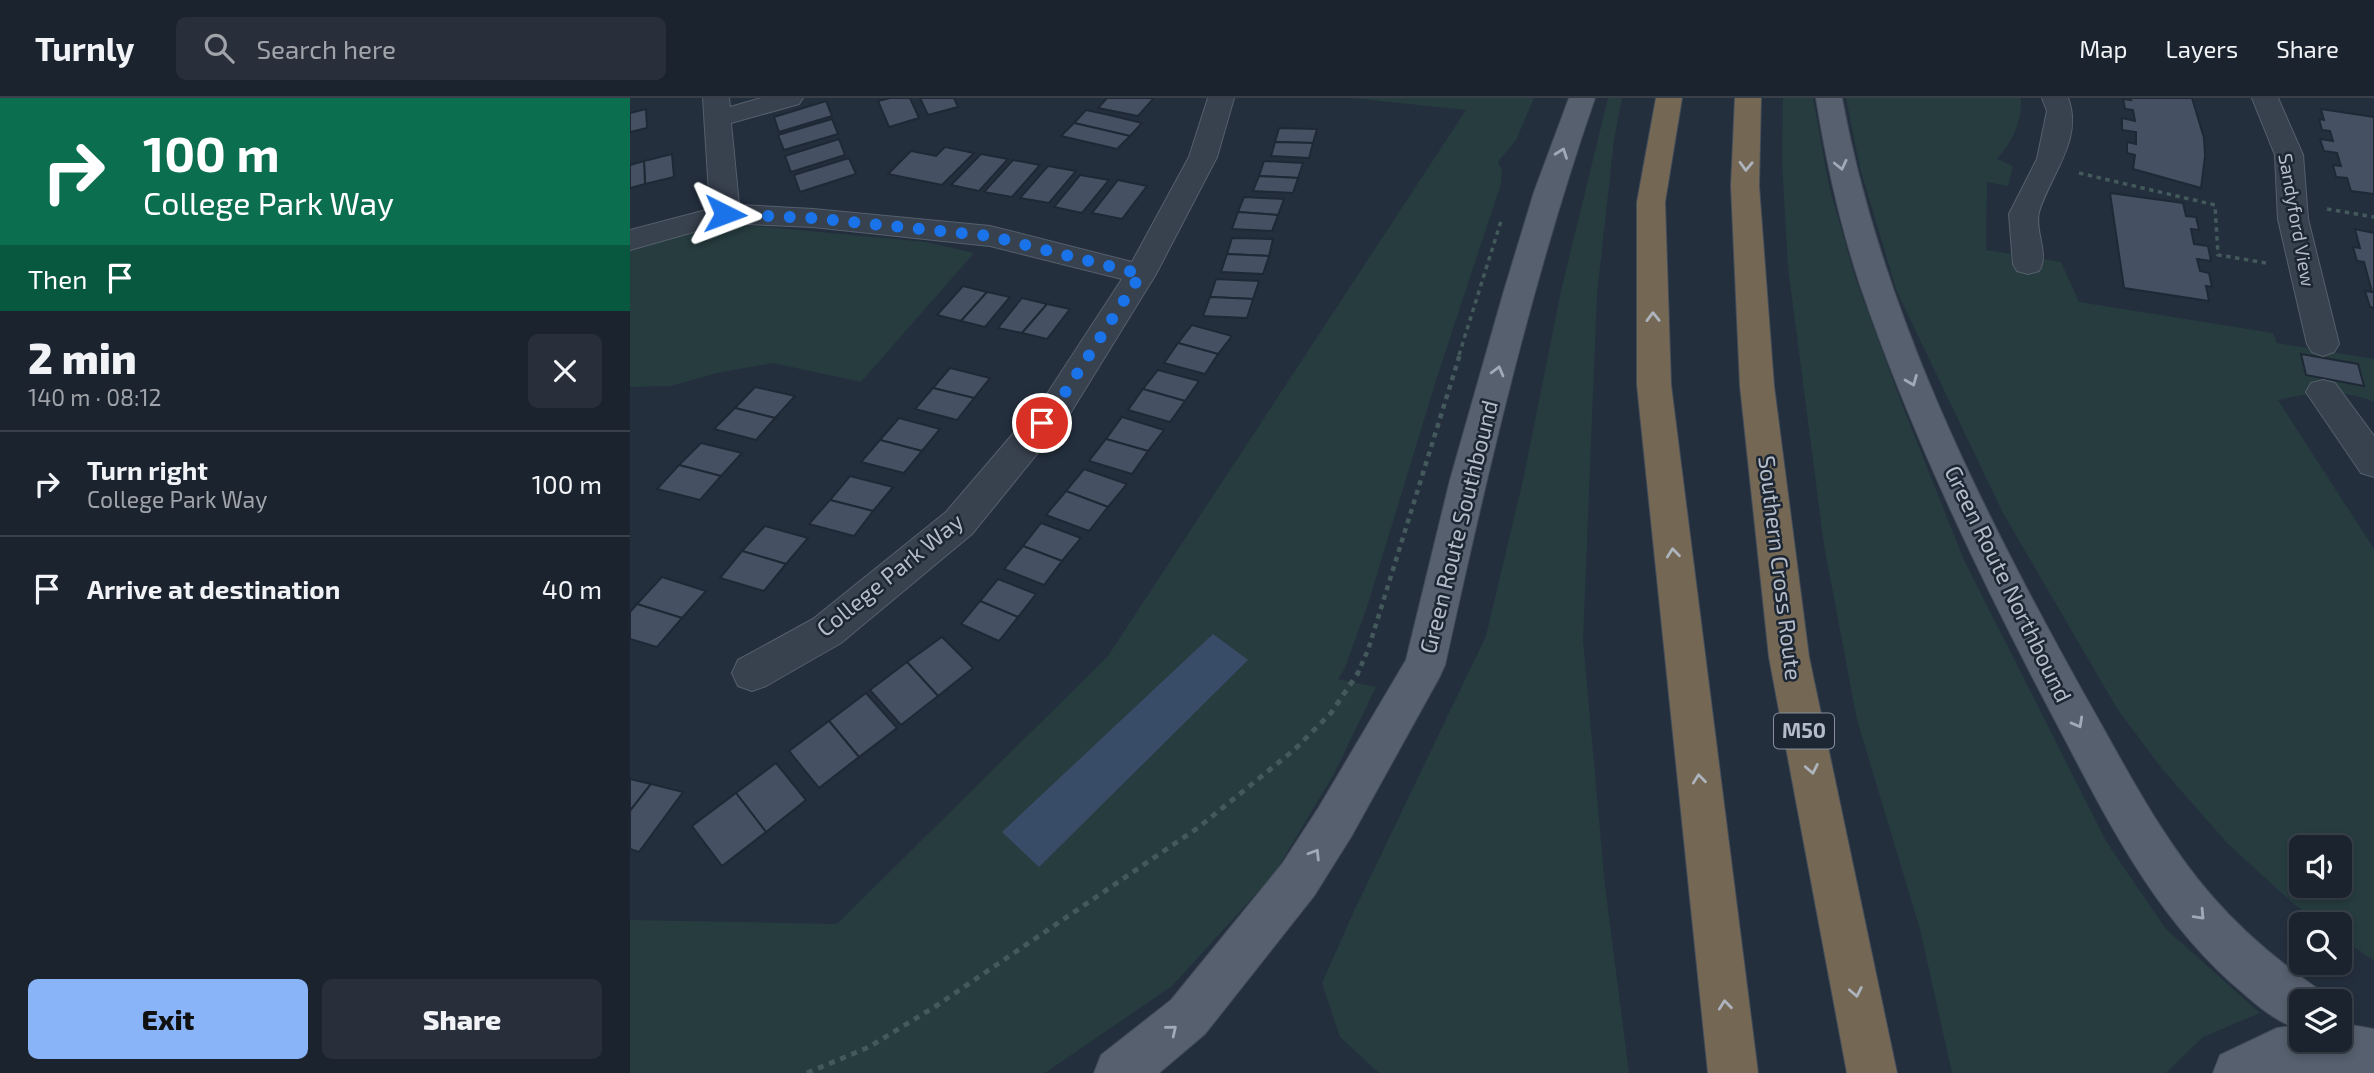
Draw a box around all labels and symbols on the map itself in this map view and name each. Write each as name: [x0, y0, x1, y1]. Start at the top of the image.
one-way arrow: [1554, 148, 1568, 160]
street label: Sandyford View: [2274, 151, 2321, 289]
one-way arrow: [1833, 159, 1848, 171]
one-way arrow: [1738, 161, 1753, 172]
position arrow: [688, 177, 762, 251]
one-way arrow: [1645, 311, 1661, 321]
one-way arrow: [1489, 365, 1504, 377]
one-way arrow: [1903, 374, 1917, 386]
pin: [1012, 393, 1072, 453]
street label: Green Route Southbound: [1413, 397, 1503, 656]
street label: Southern Cross Route: [1753, 454, 1809, 682]
street label: Green Route Northbound: [1939, 461, 2078, 706]
street label: College Park Way: [810, 507, 968, 642]
one-way arrow: [1666, 547, 1681, 559]
road number: M50: [1774, 714, 1834, 748]
one-way arrow: [2070, 716, 2083, 729]
one-way arrow: [1803, 763, 1818, 775]
one-way arrow: [1692, 773, 1707, 785]
one-way arrow: [1306, 849, 1319, 862]
one-way arrow: [2191, 907, 2204, 920]
one-way arrow: [1848, 986, 1863, 998]
one-way arrow: [1717, 999, 1732, 1011]
one-way arrow: [1163, 1026, 1176, 1038]

